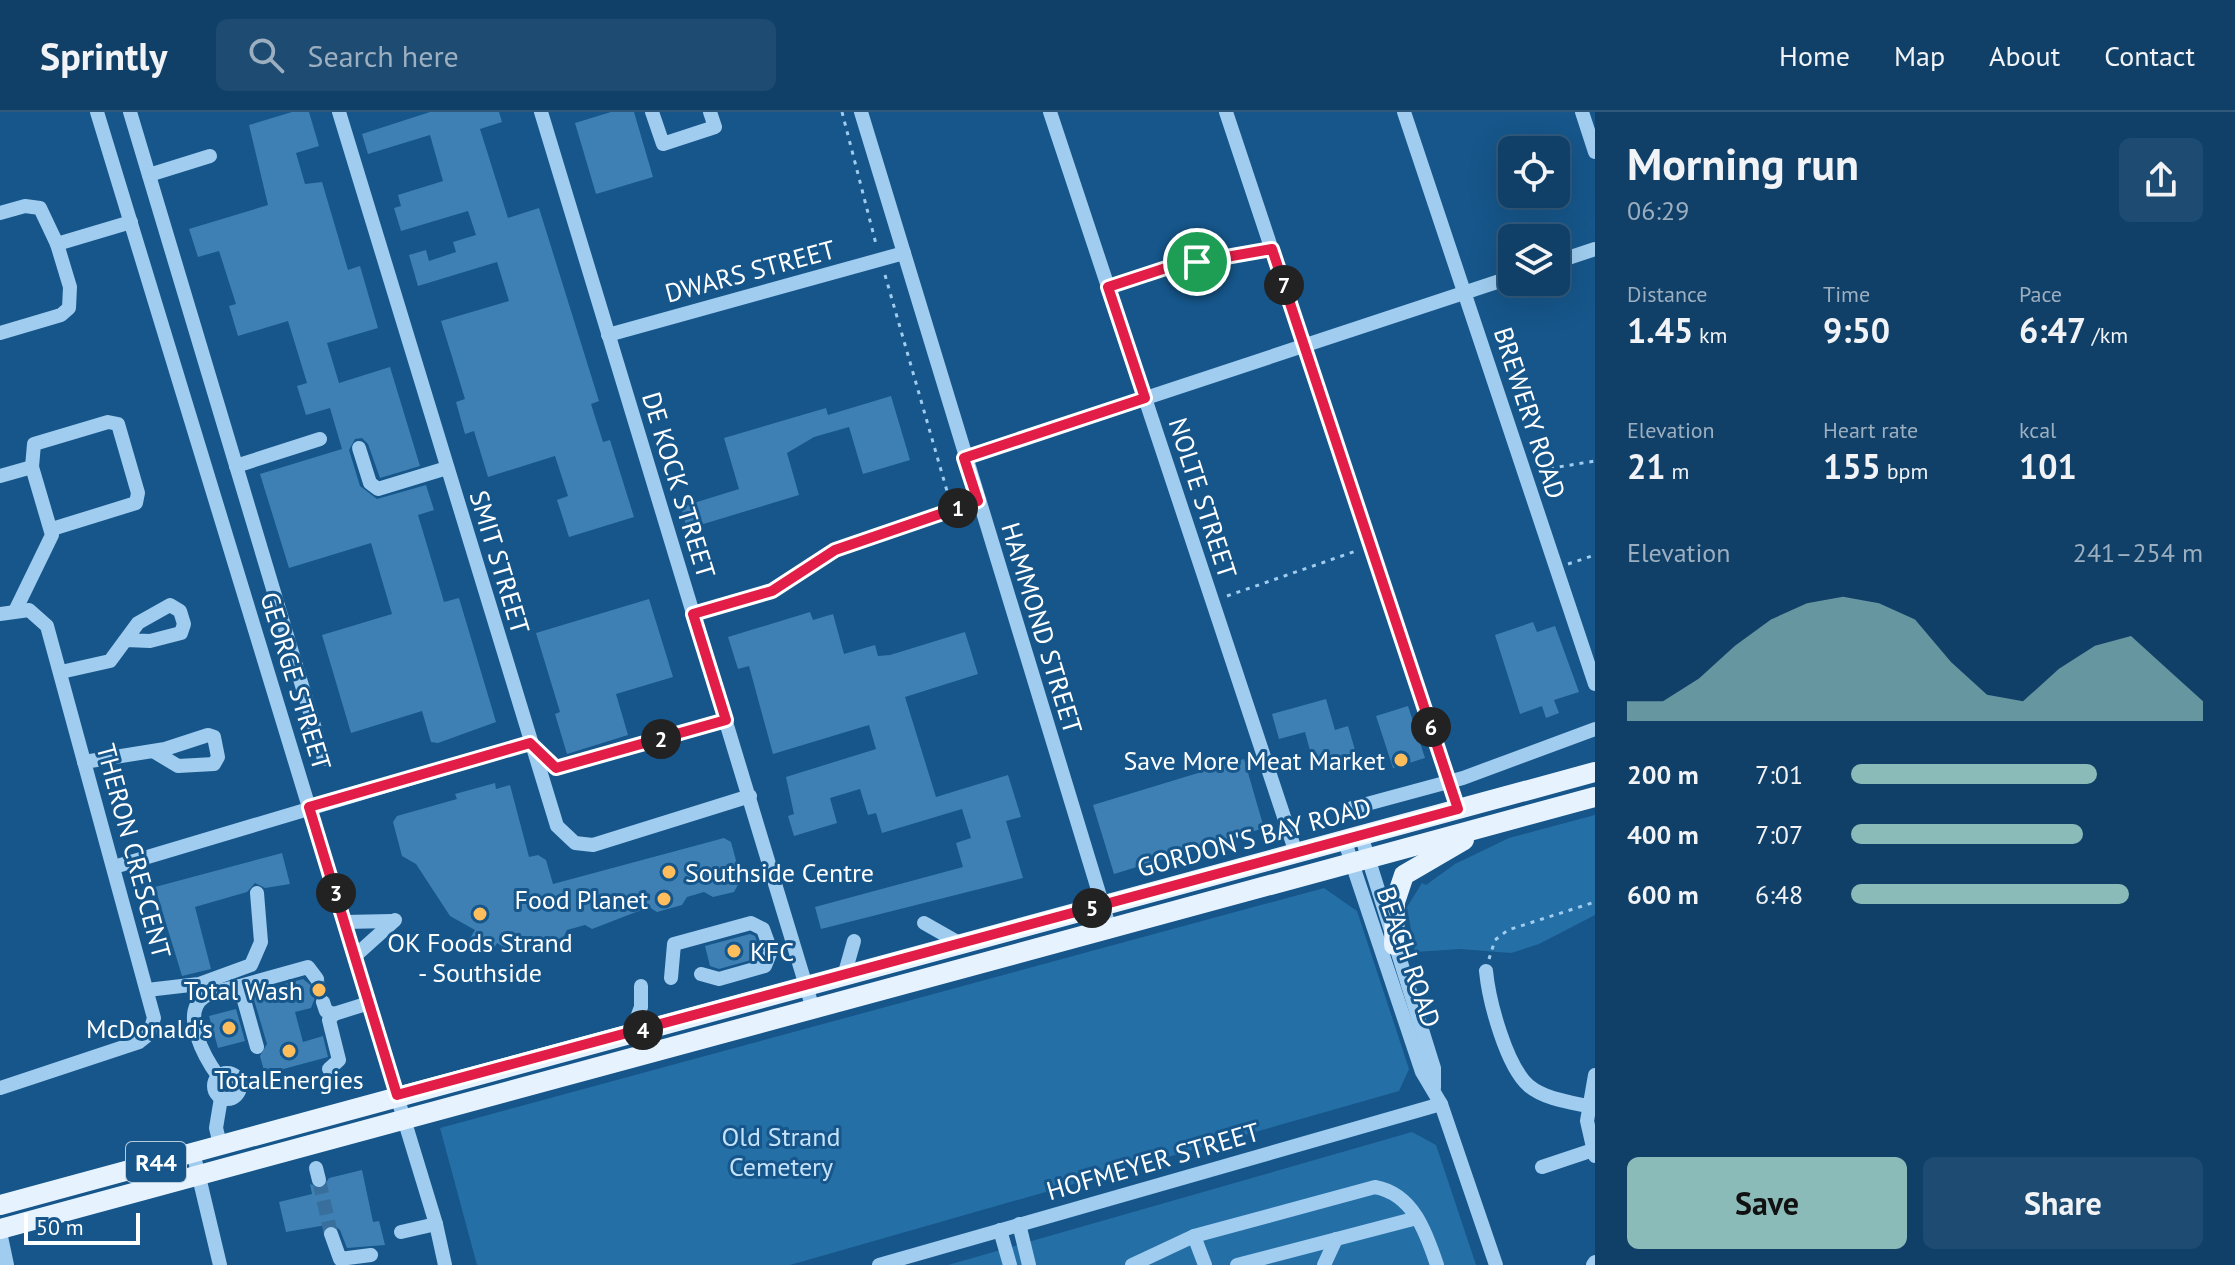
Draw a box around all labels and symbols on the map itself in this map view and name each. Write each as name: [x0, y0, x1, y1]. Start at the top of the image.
pin: [1163, 228, 1231, 296]
street label: DWARS STREET: [661, 232, 839, 310]
pin: 7: [1264, 265, 1304, 305]
street label: BREWERY ROAD: [1487, 323, 1573, 503]
street label: DE KOCK STREET: [635, 388, 723, 582]
street label: NOLTE STREET: [1162, 414, 1244, 582]
street label: SMIT STREET: [463, 486, 537, 638]
pin: 1: [938, 488, 978, 528]
street label: HAMMOND STREET: [994, 518, 1090, 738]
street label: GEORGE STREET: [253, 588, 339, 774]
pin: 6: [1411, 707, 1451, 747]
pin: 2: [641, 719, 681, 759]
street label: THERON CRESCENT: [89, 740, 179, 962]
place label: Save More Meat Market: [1124, 744, 1385, 777]
marker: Save More Meat Market: [1392, 751, 1410, 769]
street label: GORDON'S BAY ROAD: [1133, 790, 1375, 884]
place label: Southside Centre: [685, 856, 874, 889]
marker: Southside Centre: [660, 863, 678, 881]
pin: 3: [316, 873, 356, 913]
street label: BEACH ROAD: [1370, 882, 1448, 1032]
place label: Food Planet: [514, 883, 648, 916]
pin: 5: [1072, 888, 1112, 928]
marker: Food Planet: [655, 890, 673, 908]
marker: OK Foods Strand - Southside: [471, 905, 489, 923]
place label: OK Foods Strand - Southside: [387, 926, 573, 989]
place label: KFC: [750, 935, 794, 968]
marker: KFC: [725, 942, 743, 960]
place label: Total Wash: [184, 974, 303, 1007]
marker: Total Wash: [310, 981, 328, 999]
pin: 4: [623, 1010, 663, 1050]
place label: McDonald's: [86, 1012, 213, 1045]
marker: McDonald's: [220, 1019, 238, 1037]
marker: TotalEnergies: [280, 1042, 298, 1060]
place label: TotalEnergies: [214, 1063, 364, 1096]
street label: HOFMEYER STREET: [1043, 1115, 1263, 1207]
park label: Old Strand Cemetery: [722, 1120, 840, 1183]
road number: R44: [126, 1142, 186, 1182]
scale bar: [24, 1209, 140, 1245]

